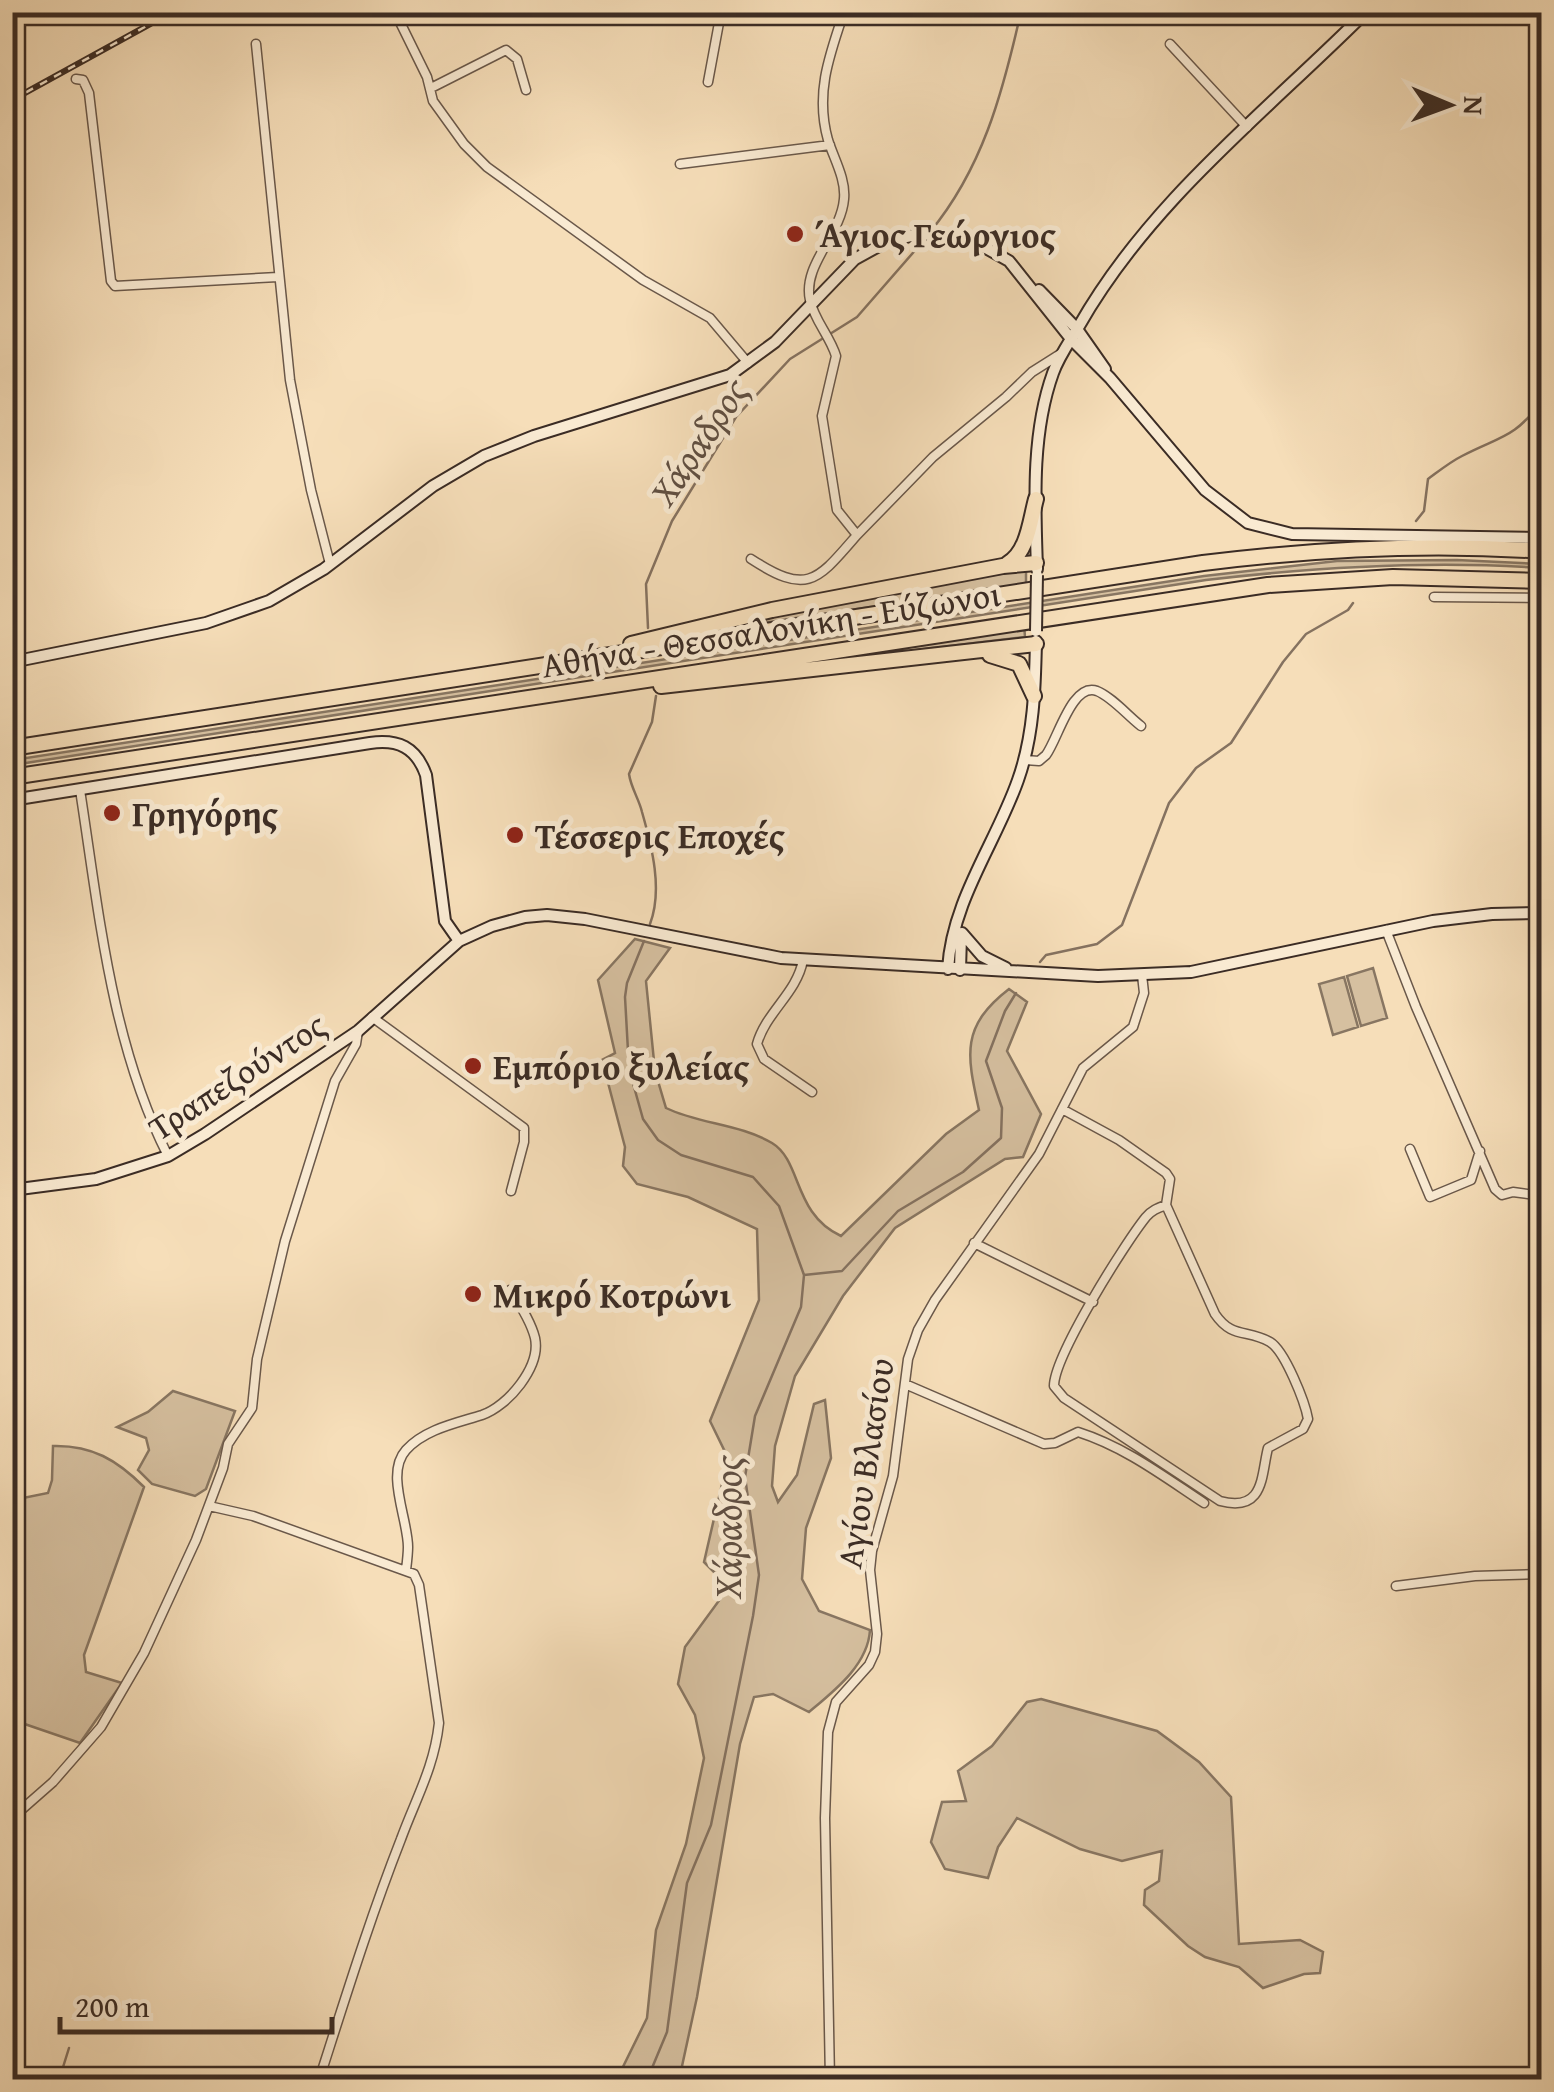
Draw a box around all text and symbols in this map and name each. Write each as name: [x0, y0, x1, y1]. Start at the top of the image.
north arrow: [1399, 55, 1499, 155]
text: N: [1454, 96, 1495, 115]
place label: Άγιος Γεώργιος: [815, 209, 1057, 260]
marker: Άγιος Γεώργιος: [784, 223, 806, 245]
water label: Χάραδρος: [634, 365, 762, 517]
street label: Αθήνα - Θεσσαλονίκη - Εύζωνοι: [538, 567, 1004, 690]
place label: Γρηγόρης: [132, 788, 279, 839]
marker: Γρηγόρης: [101, 802, 123, 824]
place label: Τέσσερις Εποχές: [535, 810, 786, 861]
marker: Τέσσερις Εποχές: [504, 824, 526, 846]
street label: Τραπεζούντος: [138, 999, 336, 1153]
place label: Εμπόριο ξυλείας: [493, 1041, 750, 1092]
marker: Εμπόριο ξυλείας: [462, 1055, 484, 1077]
place label: Μικρό Κοτρώνι: [493, 1269, 731, 1320]
marker: Μικρό Κοτρώνι: [462, 1283, 484, 1305]
street label: Αγίου Βλασίου: [823, 1354, 907, 1572]
water label: Χάραδρος: [699, 1454, 755, 1600]
scale bar: [60, 1972, 332, 2034]
text: 200 m: [75, 1984, 150, 2028]

